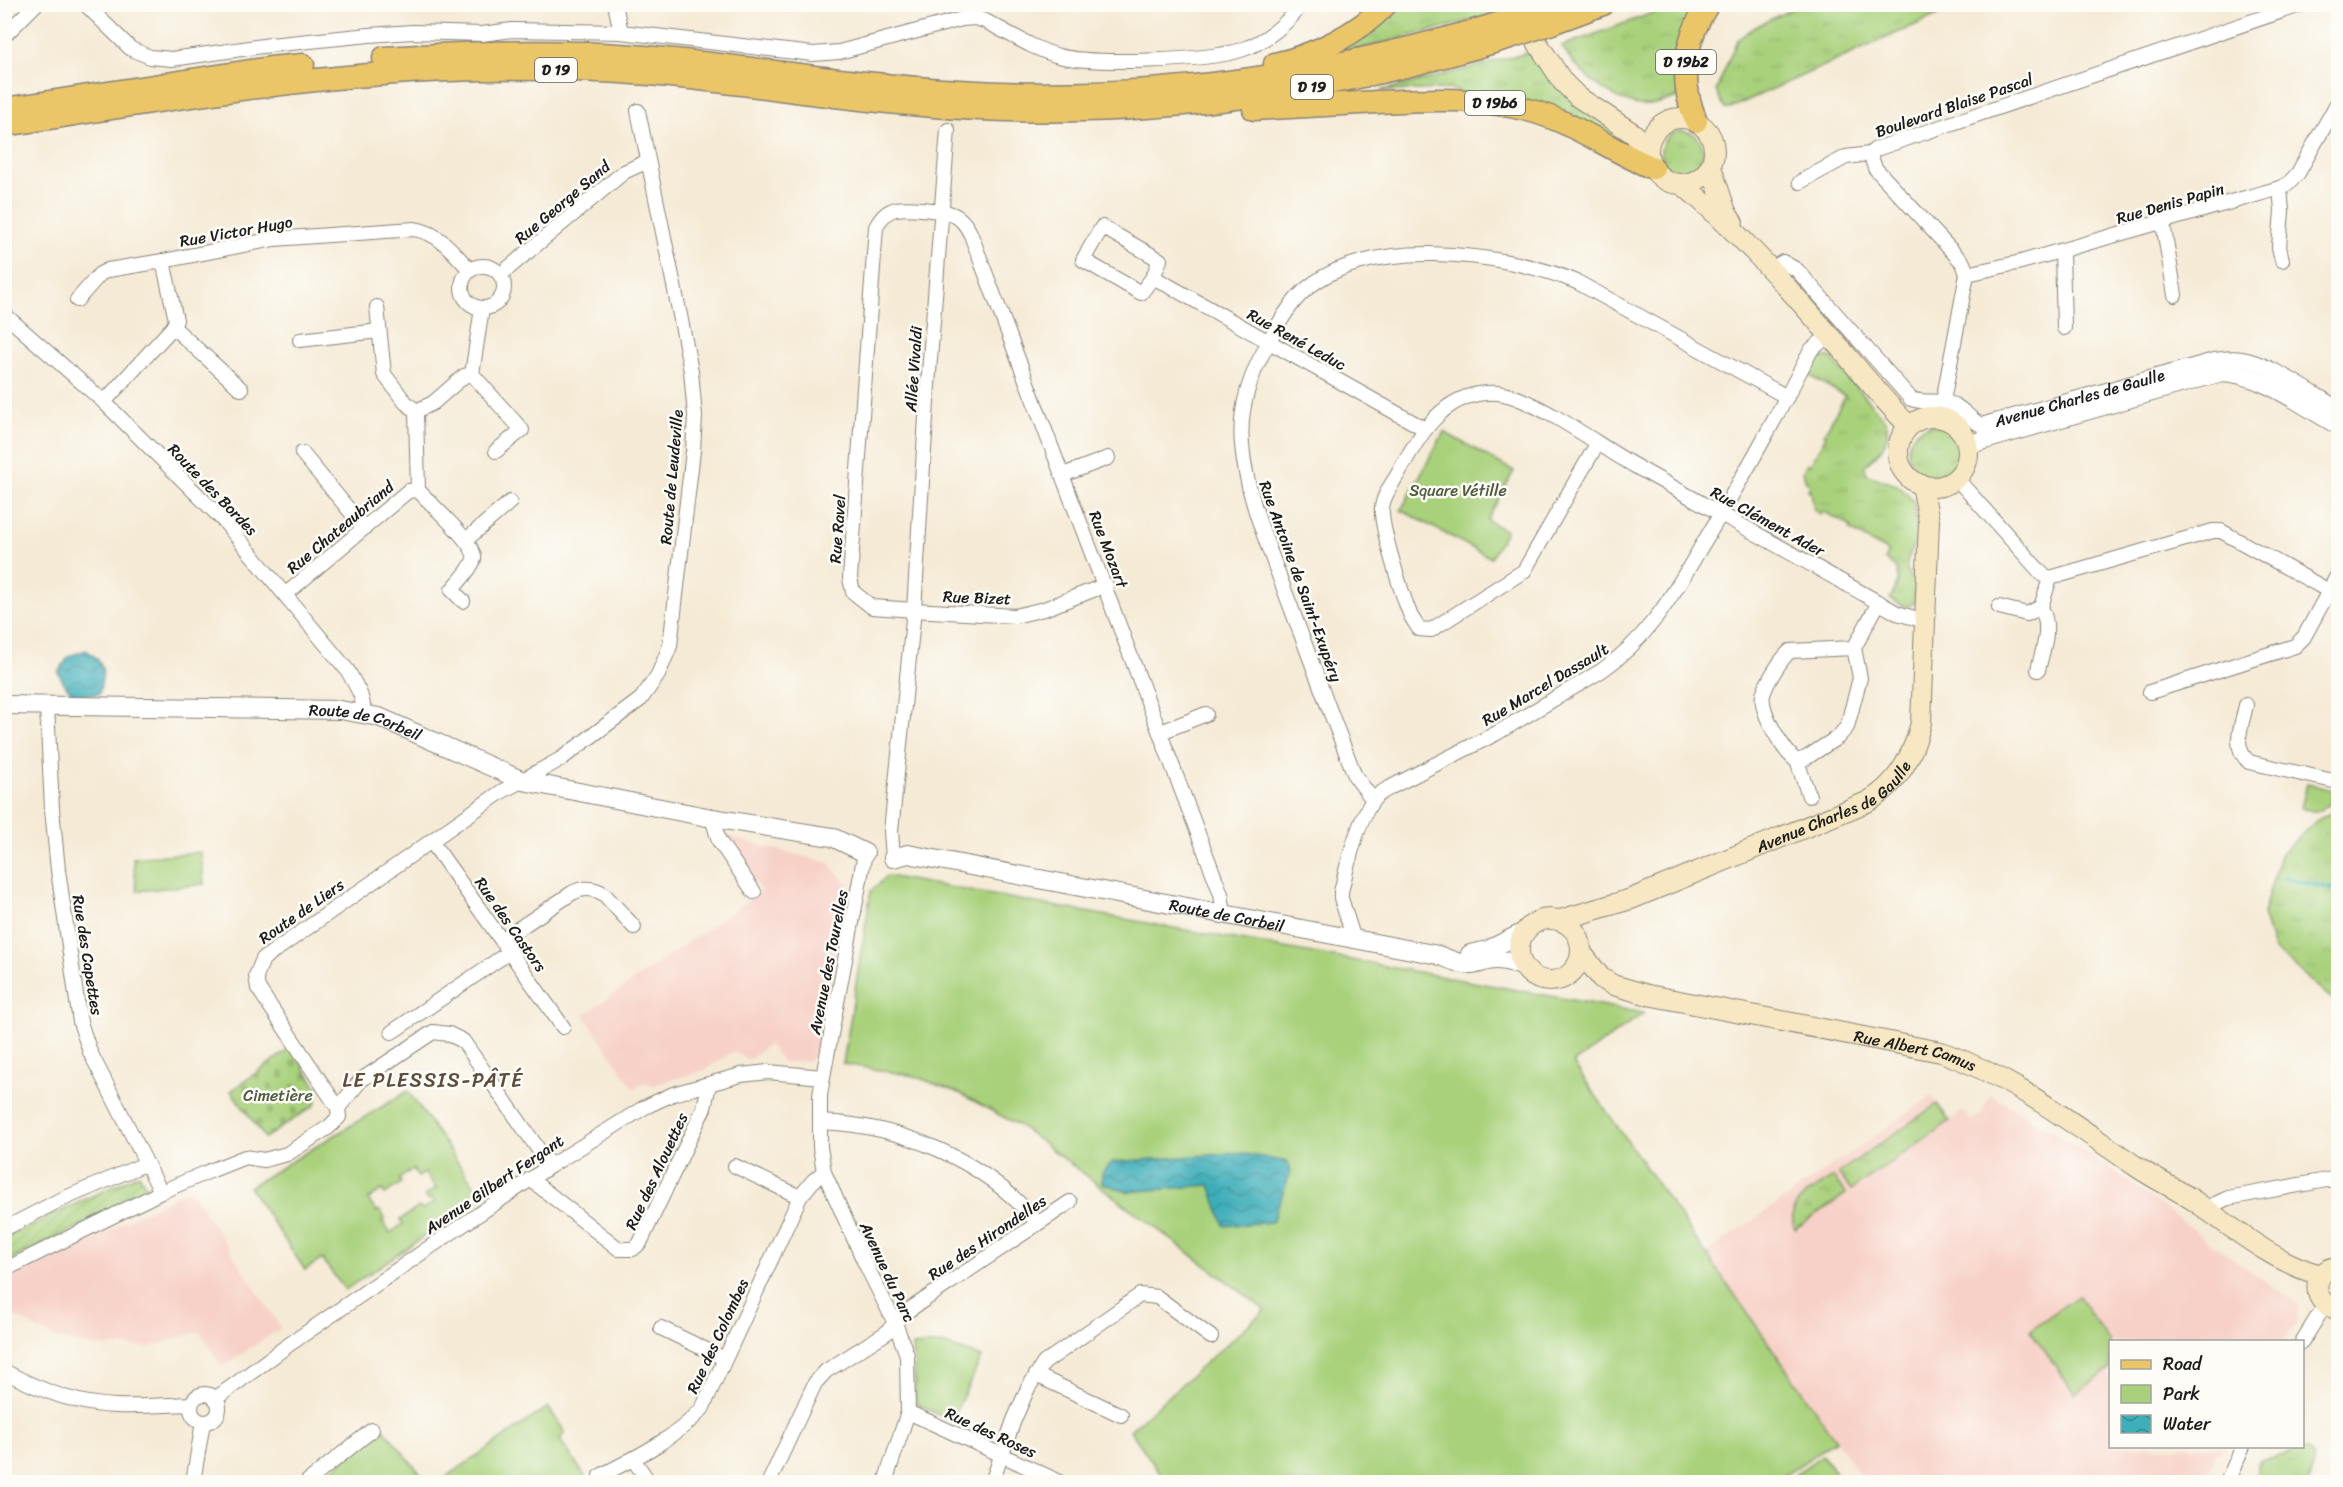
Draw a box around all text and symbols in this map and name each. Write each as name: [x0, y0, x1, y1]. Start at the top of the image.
road number: D 19b2: [1656, 50, 1716, 74]
road number: D 19: [535, 58, 577, 82]
street label: Boulevard Blaise Pascal: [1871, 65, 2037, 146]
road number: D 19: [1291, 75, 1333, 99]
road number: D 19b6: [1465, 91, 1525, 115]
street label: Rue George Sand: [508, 152, 618, 252]
street label: Rue Denis Papin: [2113, 174, 2228, 233]
street label: Rue Victor Hugo: [177, 207, 295, 256]
street label: Rue René Leduc: [1242, 300, 1352, 379]
street label: Allée Vivaldi: [896, 325, 931, 414]
street label: Avenue Charles de Gaulle: [1990, 360, 2168, 436]
street label: Route de Leudeville: [651, 408, 692, 546]
street label: Route des Bordes: [160, 436, 265, 543]
street label: Rue Chateaubriand: [280, 472, 402, 581]
street label: Rue Antoine de Saint-Exupéry: [1251, 476, 1351, 687]
park label: Square Vétille: [1409, 476, 1507, 505]
street label: Rue Clément Ader: [1705, 478, 1832, 566]
street label: Rue Ravel: [821, 493, 854, 564]
street label: Rue Mozart: [1080, 506, 1137, 593]
street label: Rue Bizet: [942, 582, 1012, 613]
street label: Rue Marcel Dassault: [1476, 635, 1615, 734]
street label: Route de Corbeil: [309, 696, 427, 749]
street label: Avenue Charles de Gaulle: [1751, 755, 1919, 861]
street label: Rue des Castors: [467, 870, 555, 978]
street label: Route de Liers: [252, 871, 351, 952]
street label: Avenue des Tourelles: [800, 887, 857, 1038]
street label: Route de Corbeil: [1167, 890, 1287, 940]
street label: Rue des Capettes: [64, 893, 111, 1018]
street label: Rue Albert Camus: [1852, 1021, 1981, 1080]
district label: LE PLESSIS-PÂTÉ: [342, 1063, 524, 1098]
park label: Cimetière: [243, 1081, 313, 1110]
street label: Rue des Alouettes: [617, 1107, 697, 1235]
street label: Avenue Gilbert Fergant: [418, 1127, 570, 1243]
street label: Rue des Hirondelles: [922, 1186, 1053, 1288]
street label: Avenue du Parc: [851, 1216, 924, 1328]
street label: Rue des Colombes: [678, 1273, 757, 1399]
legend: [2109, 1340, 2304, 1448]
text: Road: [2163, 1348, 2203, 1380]
text: Park: [2163, 1378, 2200, 1410]
street label: Rue des Roses: [940, 1399, 1042, 1467]
text: Water: [2163, 1408, 2212, 1440]

